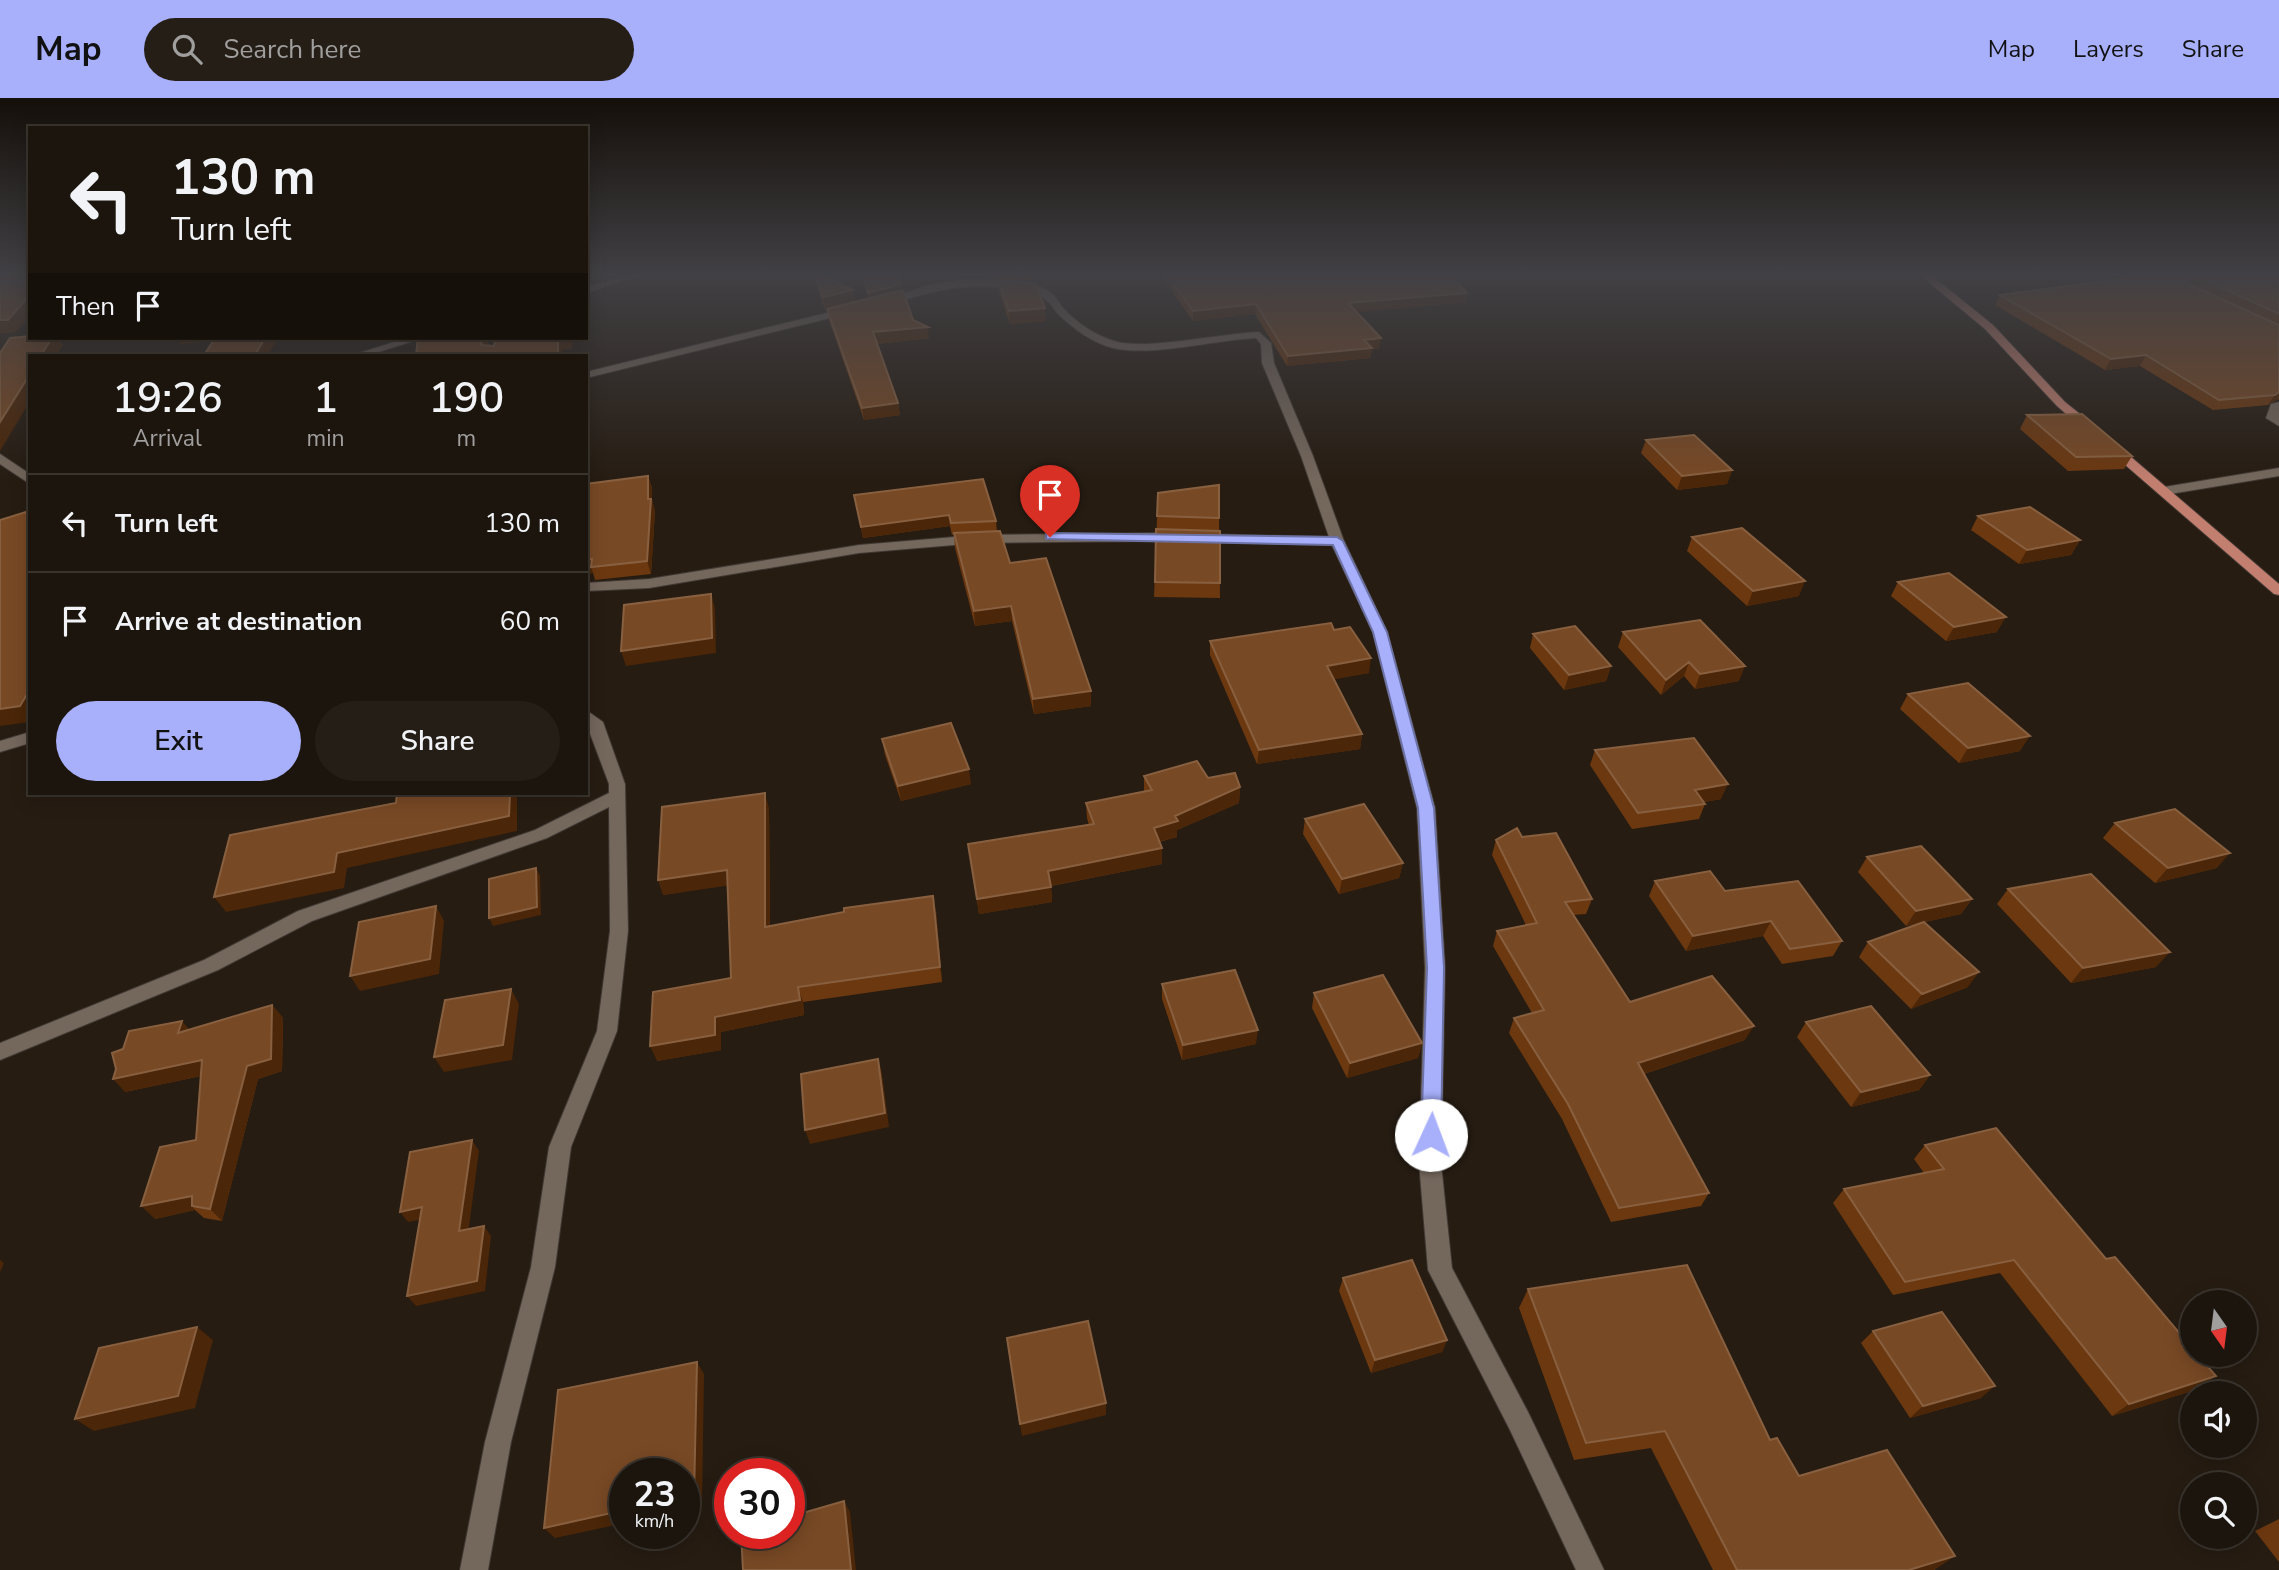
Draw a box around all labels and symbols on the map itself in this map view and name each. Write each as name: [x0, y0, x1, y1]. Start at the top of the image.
pin: [1020, 465, 1080, 537]
position arrow: [1394, 1098, 1468, 1172]
north arrow: [2180, 1290, 2258, 1367]
speed limit sign: 30: [714, 1458, 805, 1549]

